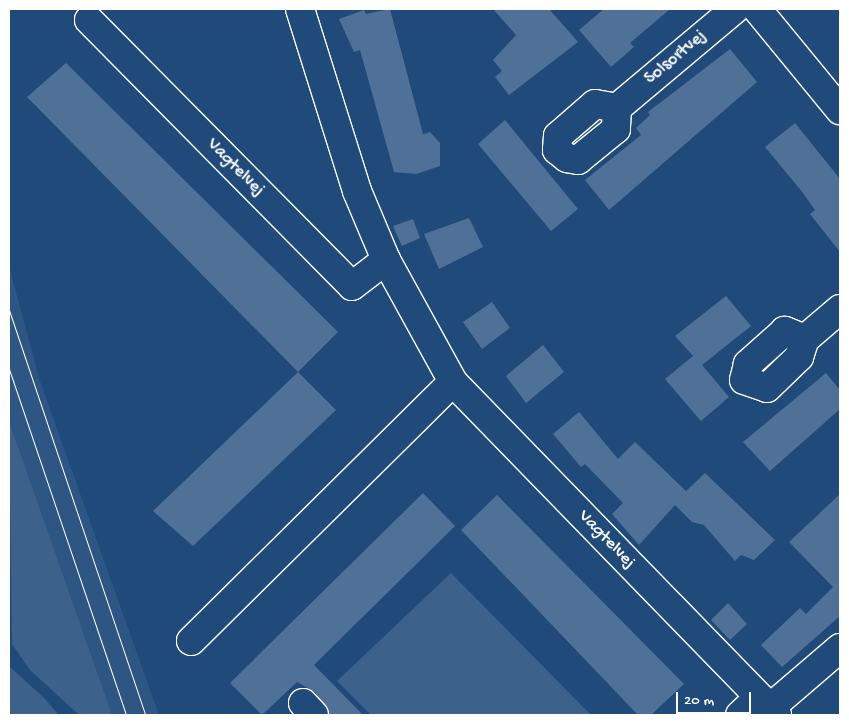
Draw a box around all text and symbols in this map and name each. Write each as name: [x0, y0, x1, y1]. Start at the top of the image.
street label: Solsortvej: [641, 26, 711, 90]
street label: Vagtelvej: [201, 134, 269, 202]
street label: Vagtelvej: [573, 506, 639, 574]
scale bar: [679, 682, 754, 714]
text: 20 m: [684, 692, 714, 710]

